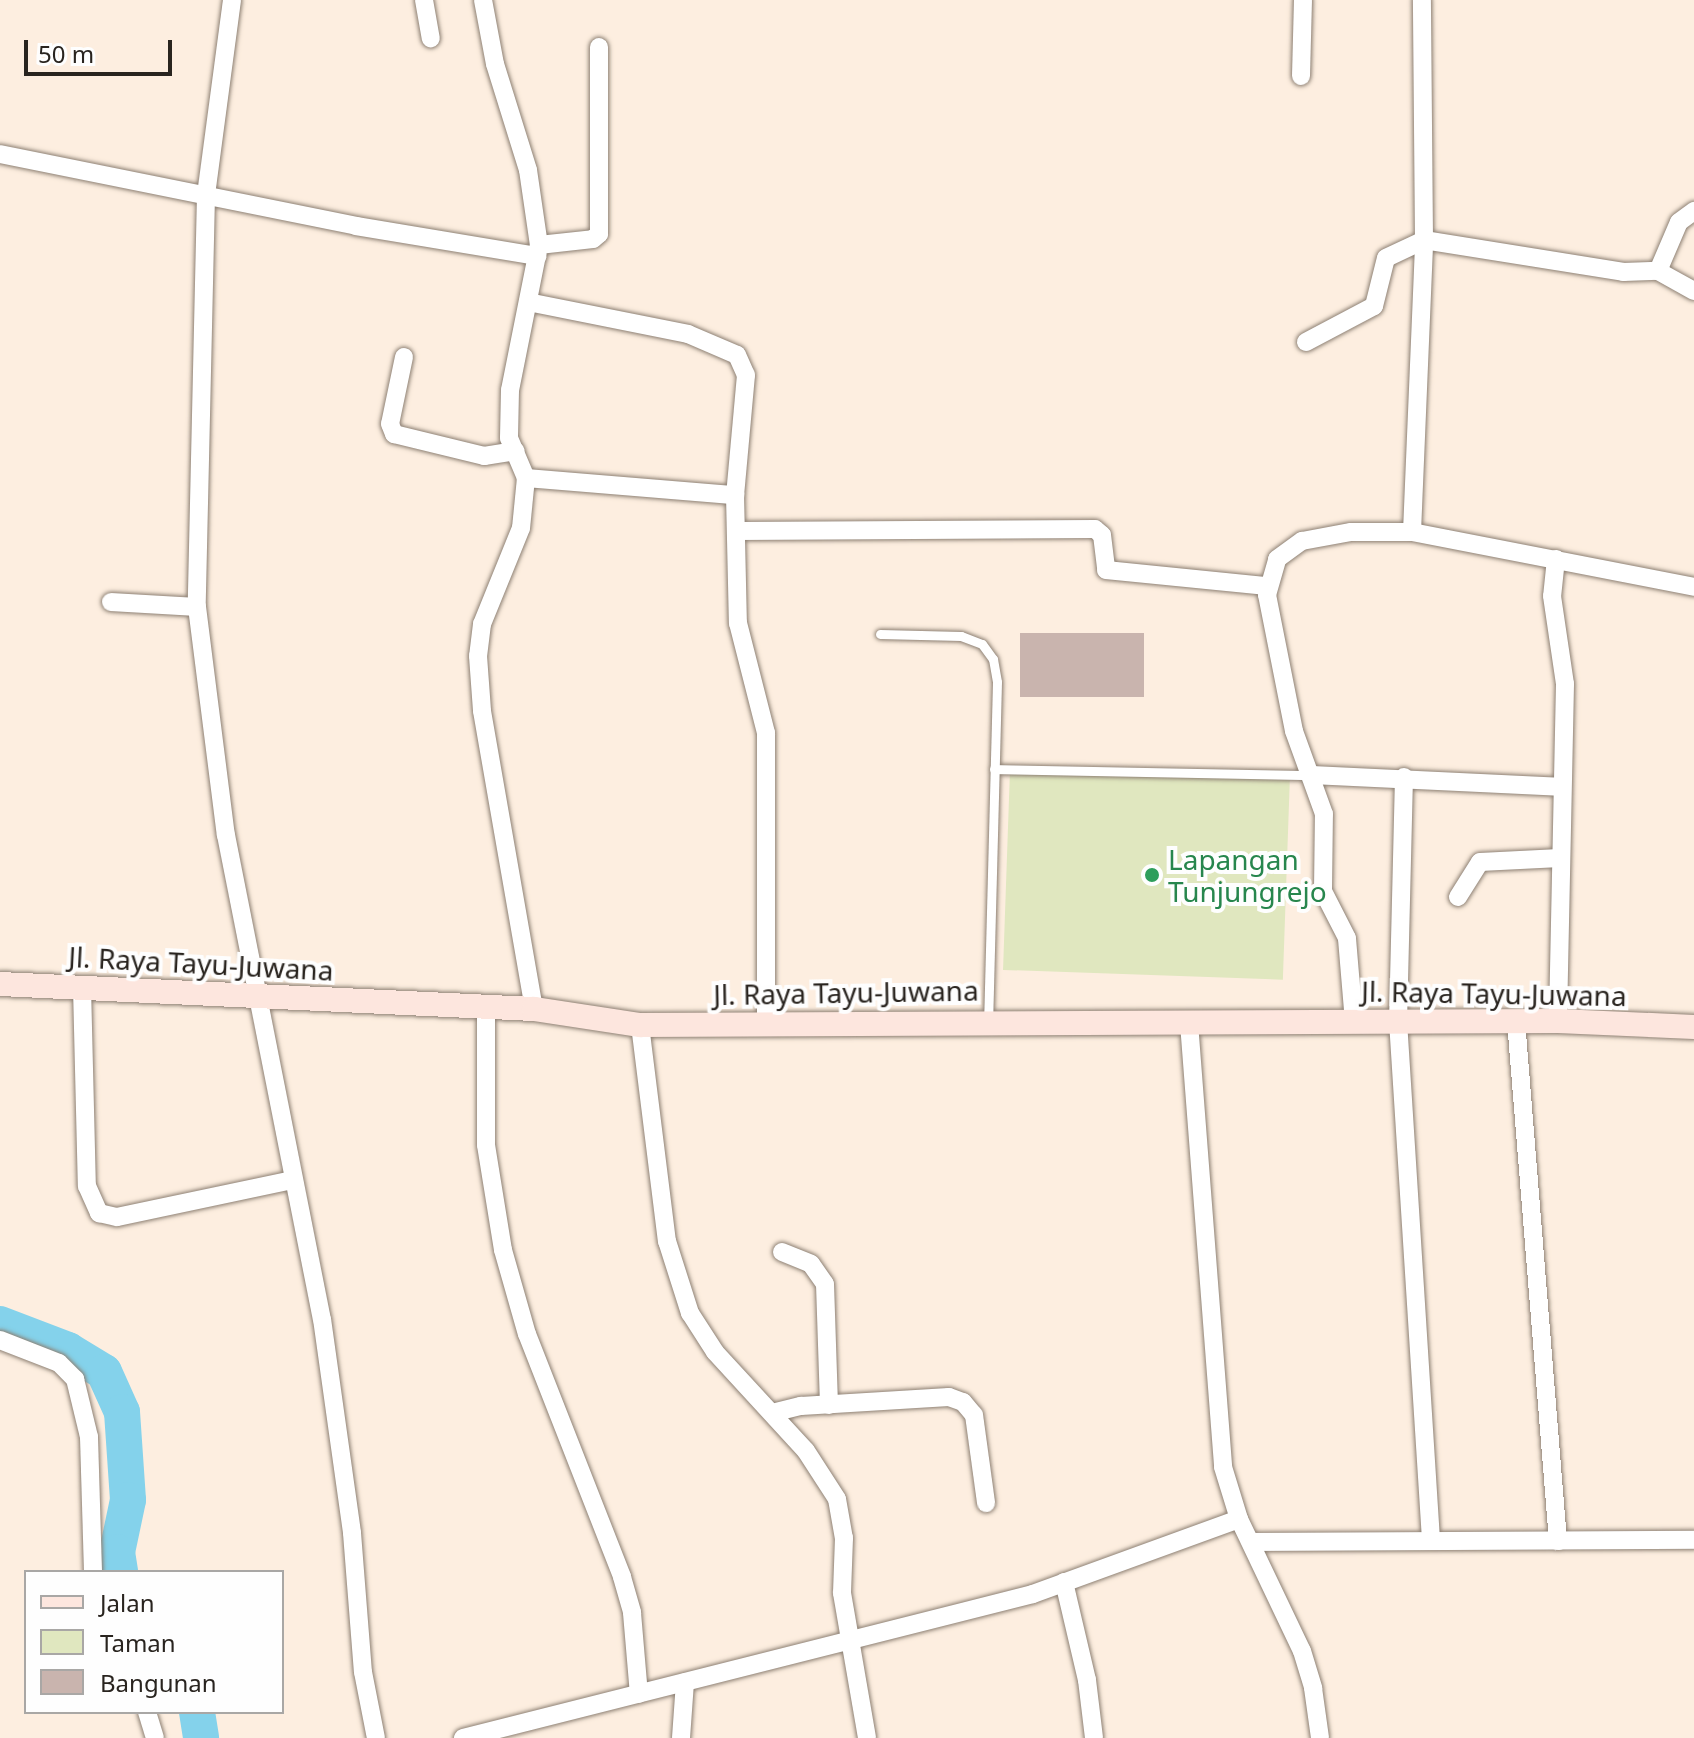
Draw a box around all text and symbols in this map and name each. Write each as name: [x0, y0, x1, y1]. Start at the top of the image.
scale bar: [28, 24, 176, 74]
text: 50 m: [38, 37, 94, 70]
place label: Lapangan Tunjungrejo: [1168, 842, 1327, 908]
marker: Lapangan Tunjungrejo: [1143, 866, 1161, 884]
street label: Jl. Raya Tayu-Juwana: [68, 939, 334, 987]
street label: Jl. Raya Tayu-Juwana: [713, 973, 979, 1011]
street label: Jl. Raya Tayu-Juwana: [1361, 974, 1627, 1012]
legend: [24, 1570, 284, 1714]
text: Jalan: [100, 1586, 155, 1619]
text: Taman: [100, 1626, 176, 1659]
text: Bangunan: [100, 1666, 217, 1699]

